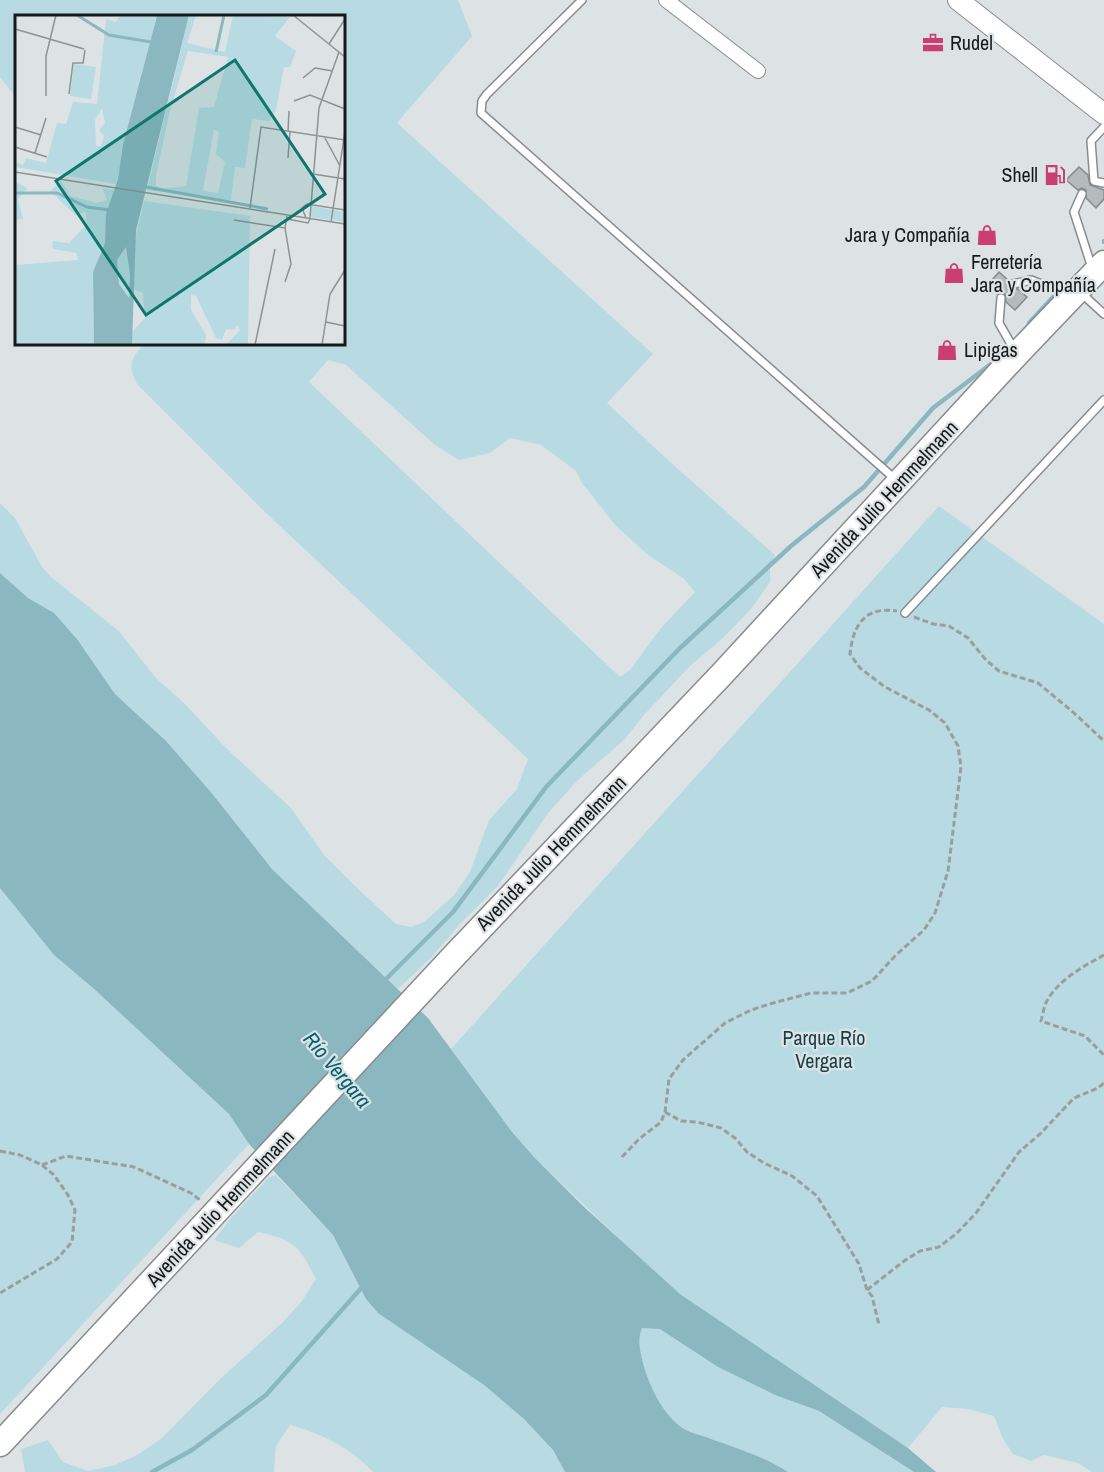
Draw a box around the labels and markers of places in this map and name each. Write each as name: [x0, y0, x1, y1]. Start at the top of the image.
place label: Rudel: [950, 29, 993, 56]
office icon: Rudel: [921, 31, 945, 55]
place label: Shell: [1002, 161, 1038, 188]
fuel station icon: Shell: [1043, 163, 1067, 187]
place label: Jara y Compañía: [845, 221, 970, 248]
shop icon: Jara y Compañía: [975, 223, 999, 247]
place label: Ferretería Jara y Compañía: [971, 248, 1096, 298]
shop icon: Ferretería Jara y Compañía: [942, 261, 966, 285]
place label: Lipigas: [964, 336, 1018, 363]
shop icon: Lipigas: [935, 338, 959, 362]

